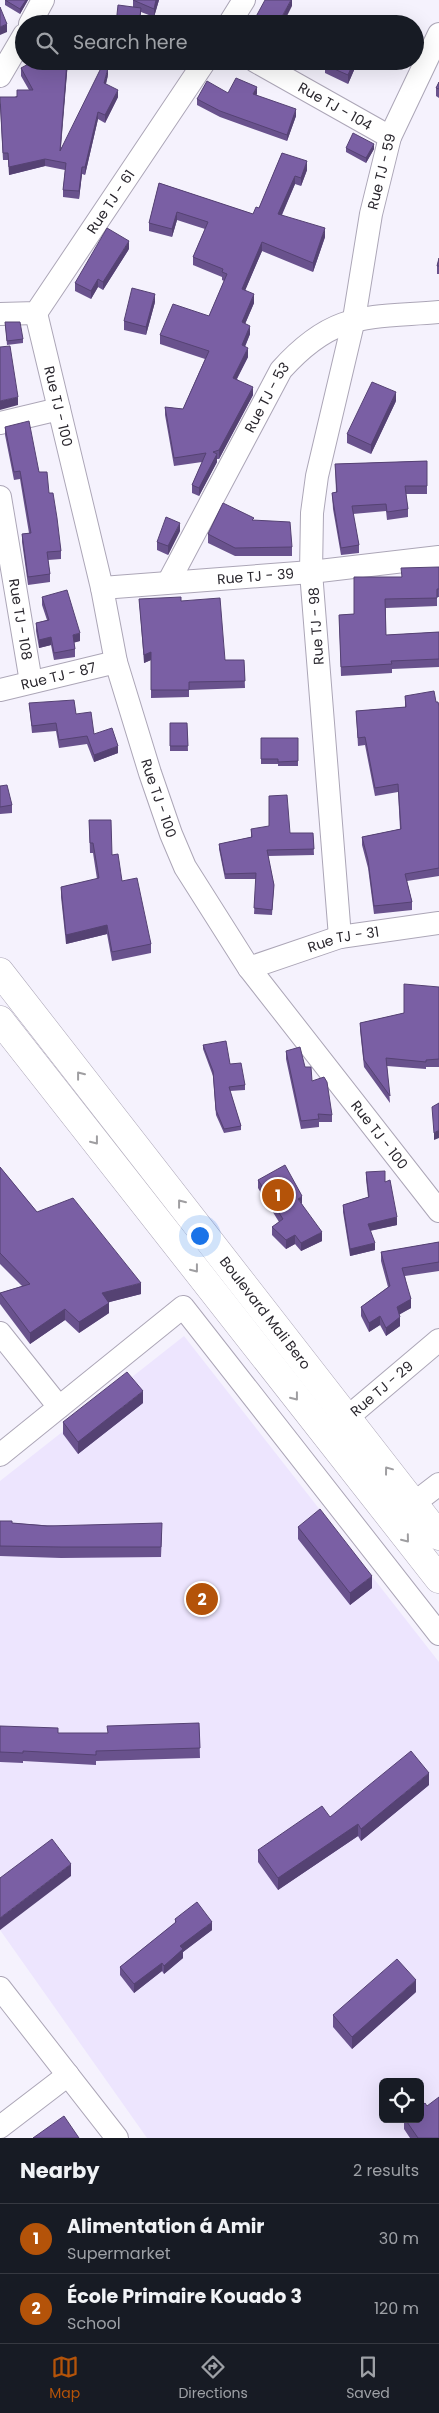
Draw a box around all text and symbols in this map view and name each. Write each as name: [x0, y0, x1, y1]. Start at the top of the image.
search box: [15, 15, 424, 70]
icon: search: [33, 29, 61, 57]
text: Search here: [73, 29, 187, 56]
street label: Rue TJ - 104: [294, 77, 376, 135]
street label: Rue TJ - 59: [362, 131, 401, 212]
street label: Rue TJ - 61: [82, 166, 139, 238]
street label: Rue TJ - 53: [240, 357, 294, 436]
street label: Rue TJ - 100: [39, 364, 78, 449]
street label: Rue TJ - 39: [216, 563, 295, 589]
street label: Rue TJ - 108: [4, 577, 37, 662]
street label: Rue TJ - 98: [303, 586, 329, 665]
street label: Rue TJ - 87: [19, 657, 98, 695]
street label: Rue TJ - 100: [136, 756, 182, 840]
street label: Rue TJ - 31: [305, 922, 380, 957]
one-way arrow: [78, 1072, 86, 1081]
street label: Rue TJ - 100: [346, 1096, 413, 1173]
one-way arrow: [89, 1135, 97, 1144]
pin: 1: [262, 1176, 294, 1214]
one-way arrow: [178, 1200, 186, 1209]
your location: [187, 1223, 213, 1249]
street label: Boulevard Mali Bero: [215, 1252, 316, 1374]
one-way arrow: [189, 1263, 197, 1272]
street label: Rue TJ - 29: [346, 1356, 417, 1421]
one-way arrow: [289, 1391, 298, 1401]
one-way arrow: [385, 1467, 393, 1476]
one-way arrow: [401, 1533, 410, 1542]
pin: 2: [186, 1580, 218, 1618]
map controls: [379, 2078, 424, 2123]
button: locate: [379, 2078, 424, 2123]
text: Nearby: [20, 2156, 100, 2185]
text: 2 results: [353, 2159, 419, 2182]
text: Alimentation á Amir: [67, 2213, 265, 2240]
text: 1: [33, 2227, 39, 2250]
text: 30 m: [379, 2227, 419, 2250]
text: Supermarket: [67, 2242, 171, 2265]
text: École Primaire Kouado 3: [67, 2283, 302, 2310]
text: 2: [31, 2297, 41, 2320]
text: 120 m: [374, 2297, 419, 2320]
text: School: [67, 2312, 121, 2335]
tab: Map: [49, 2353, 80, 2404]
tab: Directions: [178, 2353, 248, 2404]
tab: Saved: [346, 2353, 390, 2404]

